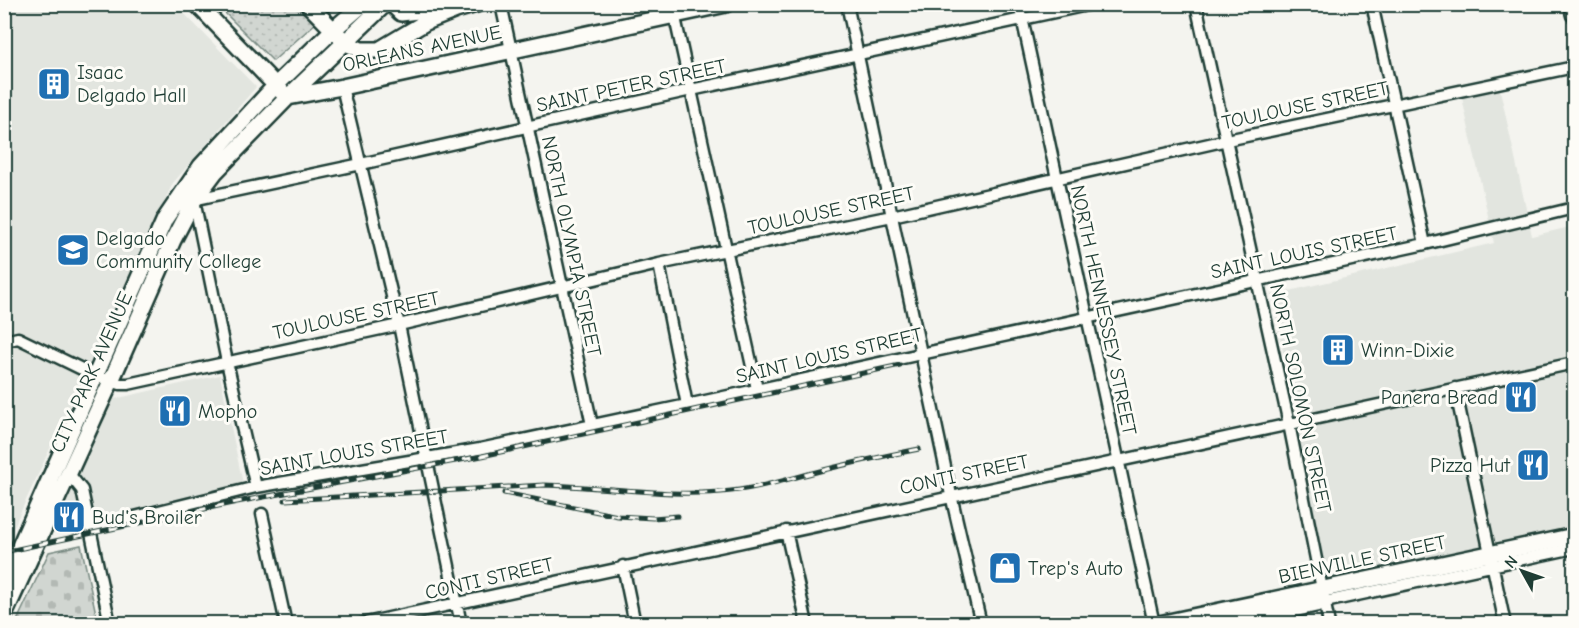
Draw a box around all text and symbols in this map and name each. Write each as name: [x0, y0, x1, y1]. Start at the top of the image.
street label: ORLEANS AVENUE: [341, 20, 504, 77]
street label: SAINT PETER STREET: [534, 54, 728, 117]
place label: Isaac Delgado Hall: [77, 61, 186, 107]
building icon: Isaac Delgado Hall: [36, 66, 72, 102]
street label: TOULOUSE STREET: [1220, 76, 1391, 134]
street label: NORTH OLYMPIA STREET: [537, 134, 606, 359]
street label: TOULOUSE STREET: [746, 181, 917, 239]
street label: NORTH HENNESSEY STREET: [1066, 183, 1141, 438]
street label: SAINT LOUIS STREET: [1209, 221, 1400, 284]
place label: Delgado Community College: [96, 227, 261, 273]
school or university icon: Delgado Community College: [55, 232, 91, 268]
street label: NORTH SOLOMON STREET: [1265, 282, 1336, 515]
street label: TOULOUSE STREET: [271, 286, 442, 344]
street label: CITY PARK AVENUE: [46, 288, 137, 456]
street label: SAINT LOUIS STREET: [734, 323, 925, 388]
building icon: Winn-Dixie: [1320, 332, 1356, 368]
place label: Winn-Dixie: [1361, 339, 1454, 362]
restaurant icon: Panera Bread: [1503, 379, 1539, 415]
place label: Panera Bread: [1381, 386, 1498, 409]
restaurant icon: Mopho: [157, 393, 193, 429]
place label: Mopho: [198, 400, 257, 423]
street label: SAINT LOUIS STREET: [258, 425, 450, 480]
restaurant icon: Pizza Hut: [1515, 447, 1551, 483]
street label: CONTI STREET: [898, 449, 1031, 499]
place label: Pizza Hut: [1430, 454, 1511, 477]
restaurant icon: Bud's Broiler: [51, 499, 87, 535]
place label: Bud's Broiler: [92, 506, 202, 529]
street label: BIENVILLE STREET: [1276, 530, 1449, 588]
north arrow: [1492, 541, 1552, 601]
shop icon: Trep's Auto: [987, 550, 1023, 586]
street label: CONTI STREET: [423, 552, 556, 604]
text: N: [1501, 552, 1522, 572]
place label: Trep's Auto: [1028, 557, 1123, 580]

